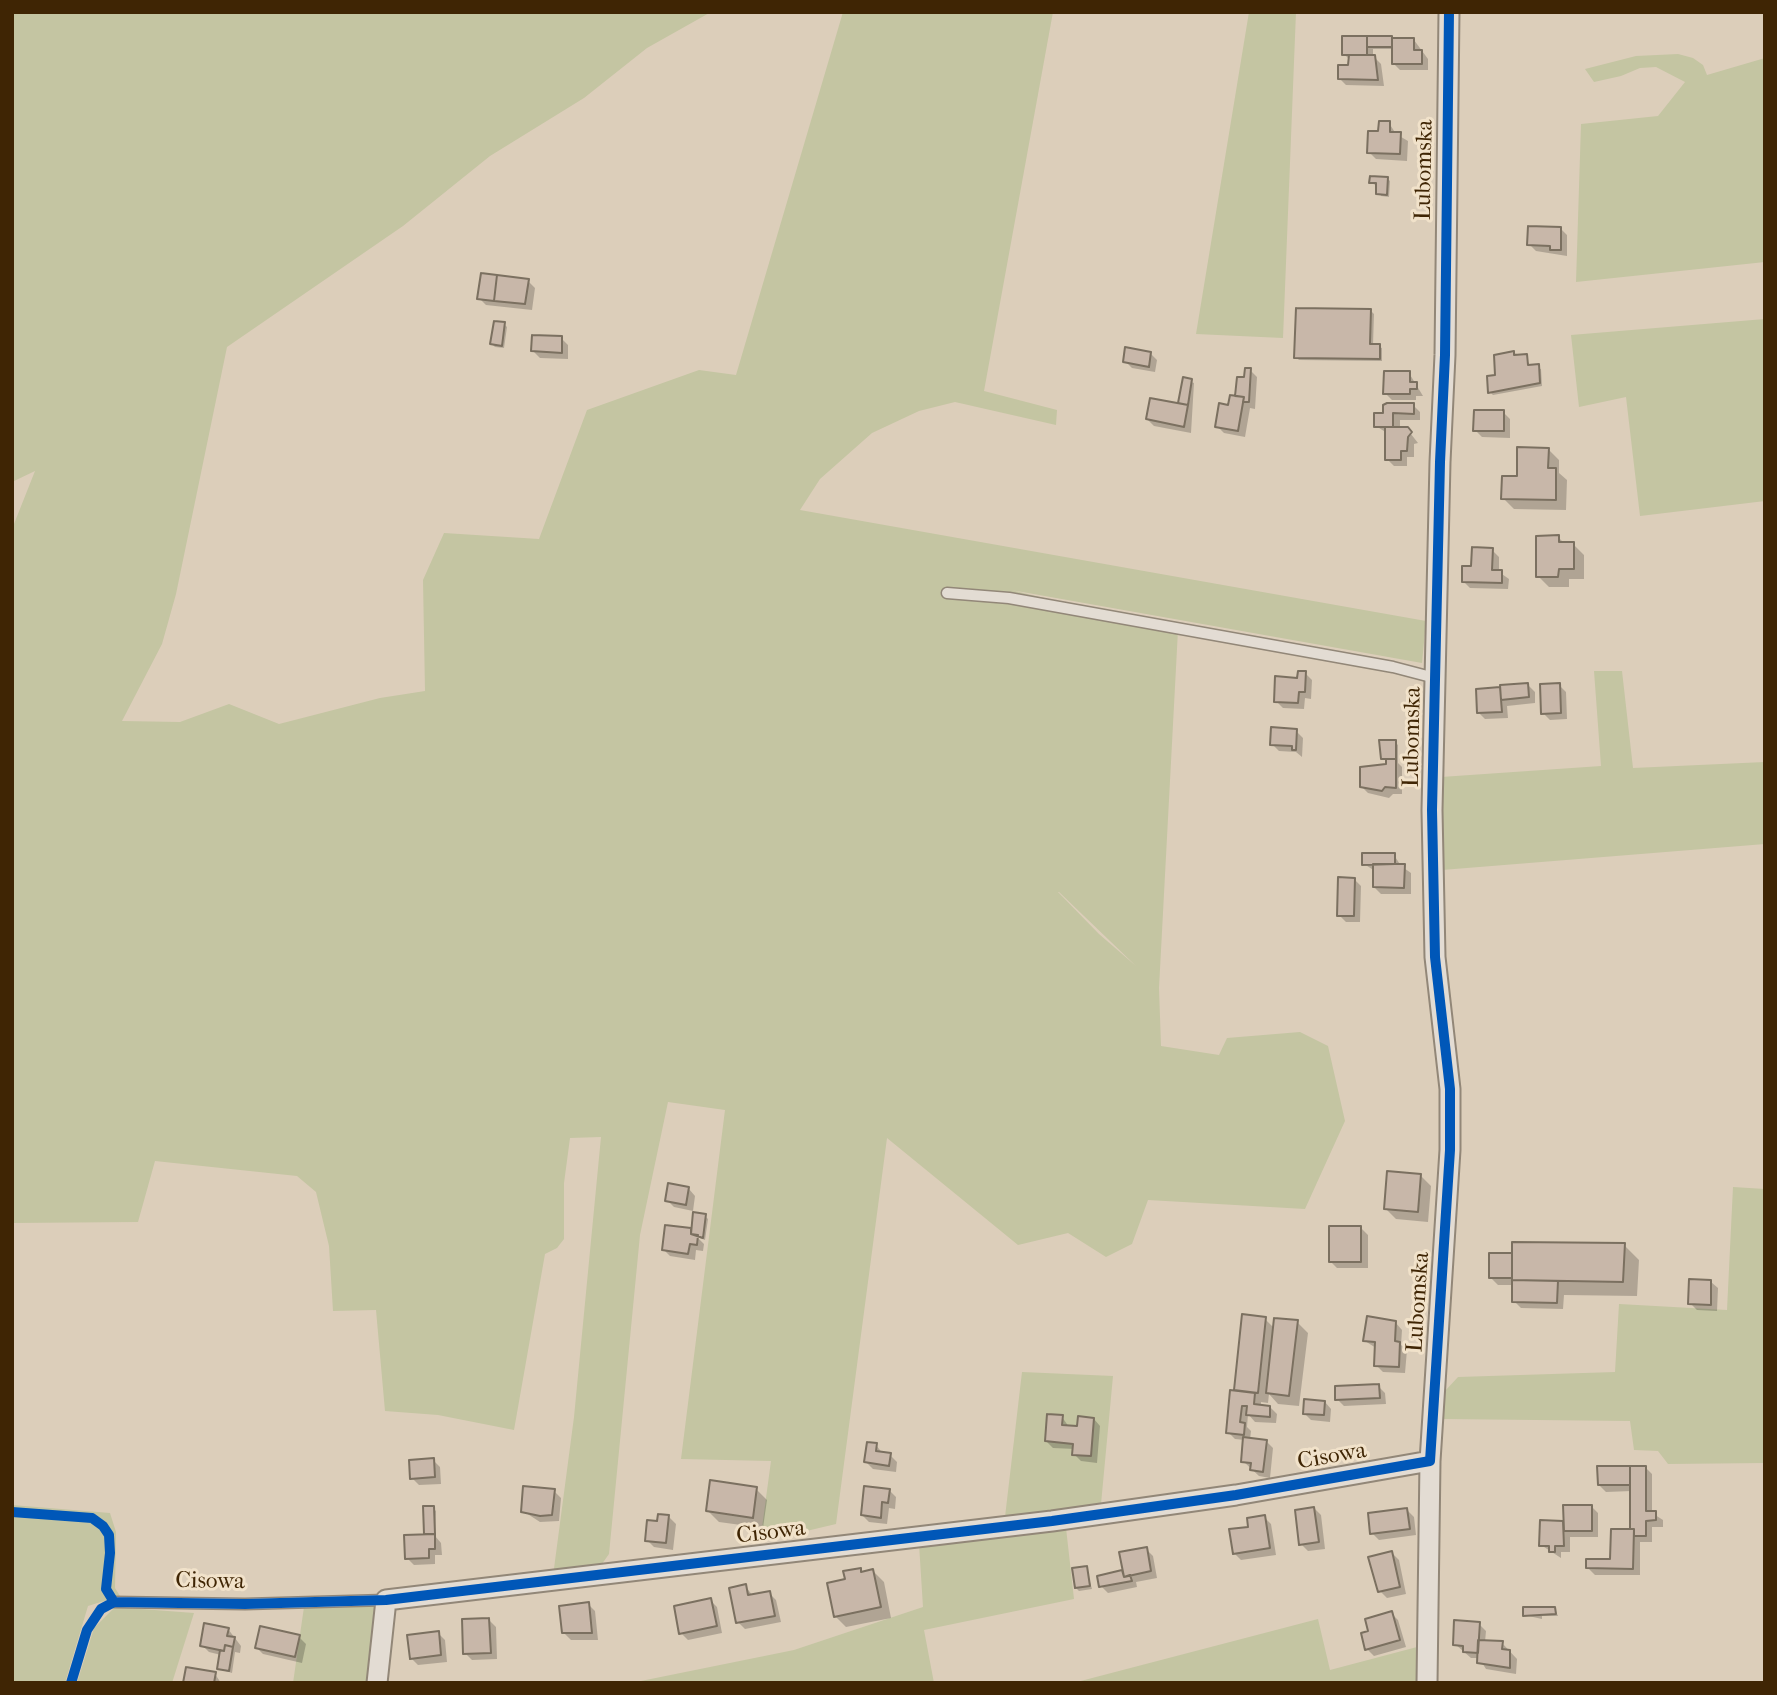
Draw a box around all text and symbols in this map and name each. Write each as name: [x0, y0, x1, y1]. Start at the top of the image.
street label: Lubomska: [1410, 120, 1440, 220]
street label: Lubomska: [1398, 687, 1428, 787]
street label: Lubomska: [1402, 1251, 1436, 1353]
street label: Cisowa: [1295, 1437, 1369, 1477]
street label: Cisowa: [735, 1515, 807, 1551]
street label: Cisowa: [175, 1568, 245, 1596]

